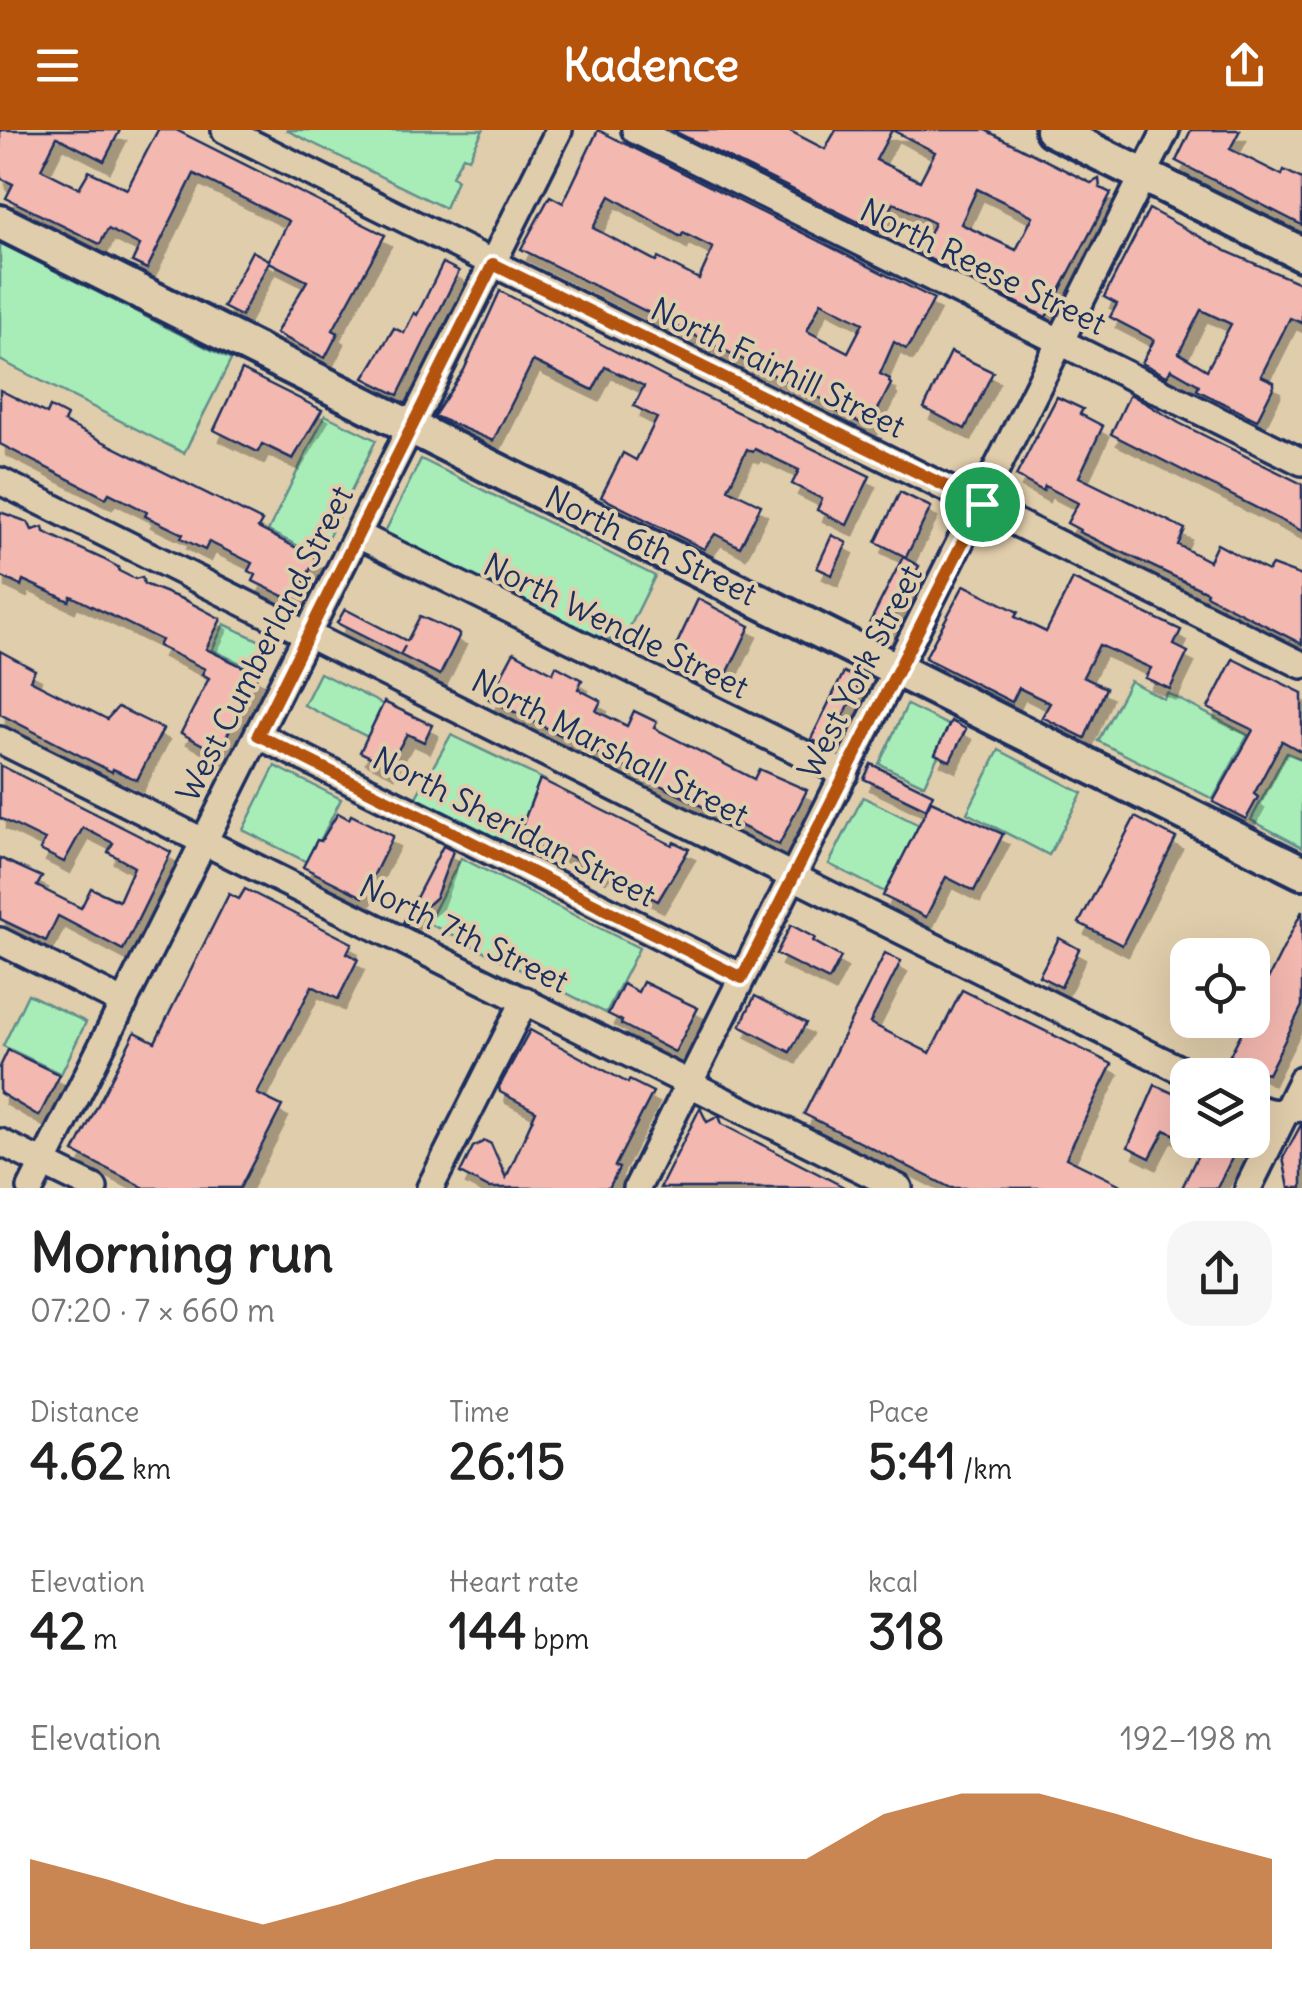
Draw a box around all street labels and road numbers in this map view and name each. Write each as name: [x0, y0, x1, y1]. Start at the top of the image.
street label: North Reese Street: [853, 189, 1113, 344]
street label: North Fairhill Street: [644, 288, 912, 447]
street label: North 6th Street: [539, 477, 764, 615]
street label: West Cumberland Street: [167, 479, 362, 809]
street label: North Wendle Street: [477, 544, 756, 708]
street label: West York Street: [788, 558, 931, 785]
street label: North Marshall Street: [465, 660, 756, 835]
street label: North Sheridan Street: [366, 737, 663, 916]
street label: North 7th Street: [353, 865, 576, 1002]

